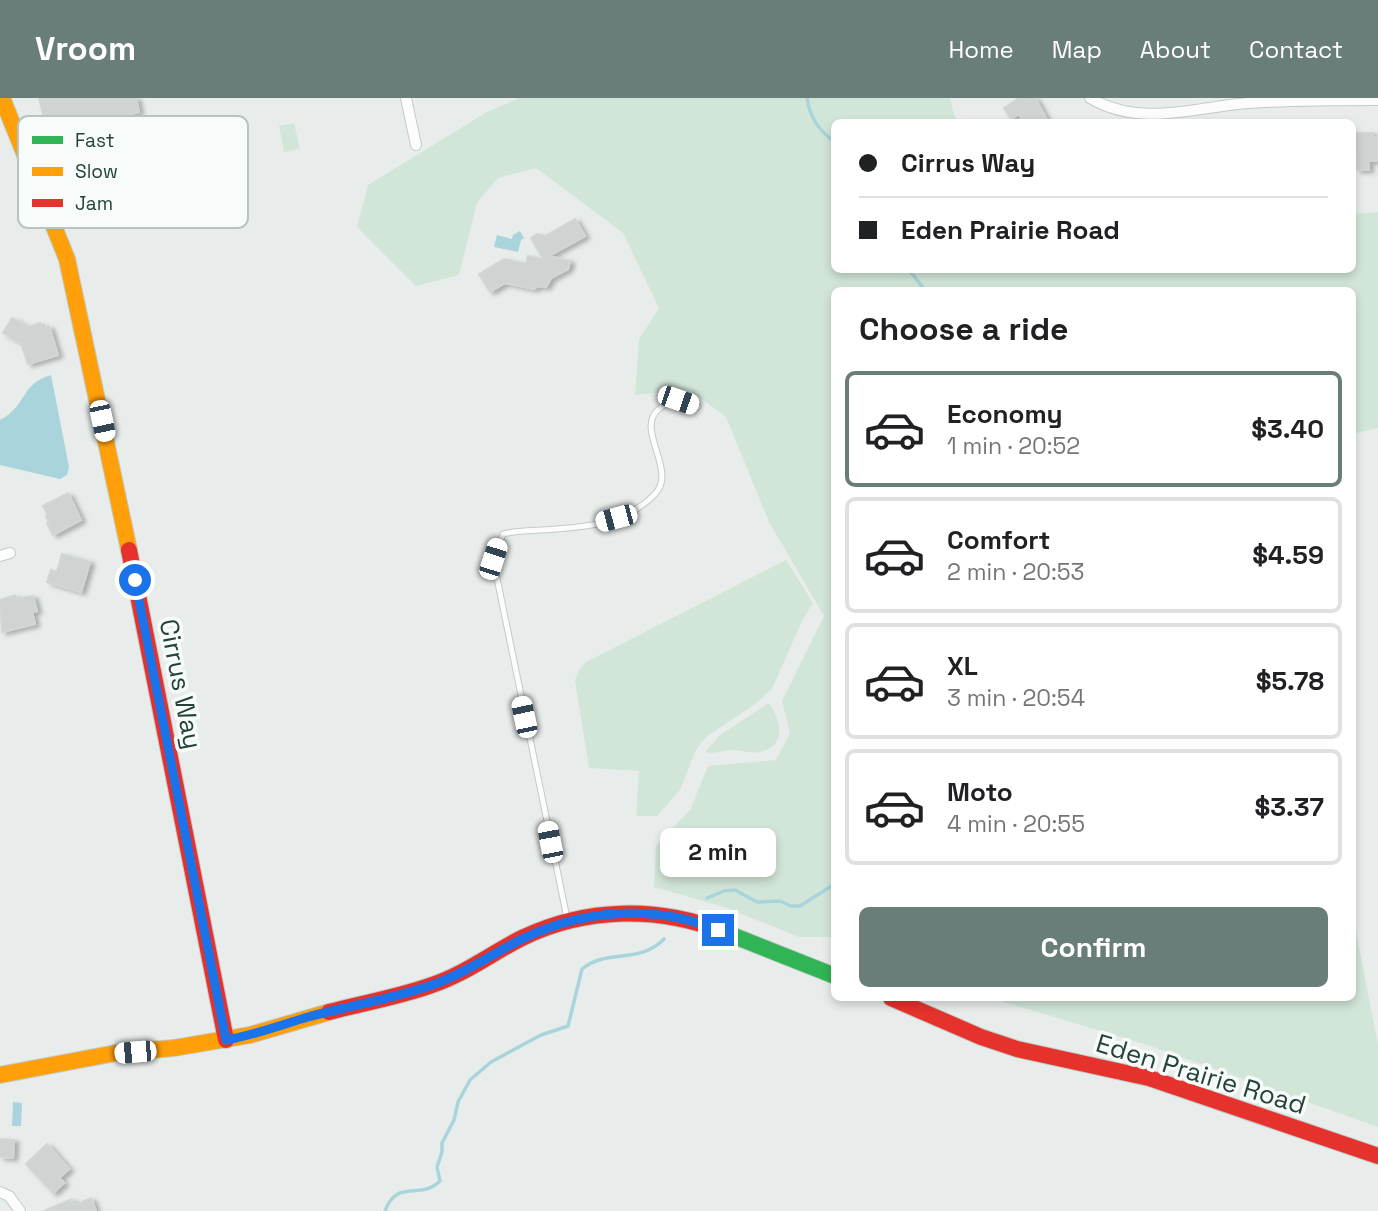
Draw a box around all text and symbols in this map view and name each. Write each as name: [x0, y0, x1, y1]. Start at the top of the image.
text: Vroom: [35, 28, 136, 70]
text: Home: [948, 34, 1014, 65]
text: Map: [1052, 34, 1102, 65]
text: About: [1140, 34, 1211, 65]
text: Contact: [1249, 34, 1343, 65]
legend: [18, 116, 248, 228]
text: Fast: [75, 128, 115, 153]
text: Cirrus Way: [901, 146, 1035, 180]
text: Slow: [75, 159, 118, 184]
text: Jam: [75, 191, 113, 216]
text: Eden Prairie Road: [901, 213, 1120, 247]
text: Choose a ride: [859, 309, 1069, 349]
car: [655, 383, 702, 417]
text: Economy: [947, 397, 1063, 431]
car: [88, 398, 117, 444]
icon: car: [863, 398, 926, 461]
text: $3.40: [1251, 412, 1324, 446]
text: 1 min · 20:52: [947, 431, 1080, 461]
car: [593, 502, 640, 534]
text: Comfort: [947, 523, 1050, 557]
icon: car: [863, 524, 926, 587]
car: [477, 536, 510, 582]
text: $4.59: [1252, 538, 1324, 572]
text: 2 min · 20:53: [947, 557, 1085, 587]
route start: [119, 564, 151, 596]
street label: Cirrus Way: [152, 616, 210, 752]
text: XL: [947, 649, 978, 683]
icon: car: [863, 650, 926, 713]
text: $5.78: [1256, 664, 1324, 698]
text: 3 min · 20:54: [947, 683, 1085, 713]
car: [510, 694, 539, 740]
text: Moto: [947, 775, 1013, 809]
icon: car: [863, 776, 926, 839]
text: $3.37: [1254, 790, 1324, 824]
text: 4 min · 20:55: [947, 809, 1085, 839]
car: [536, 819, 565, 865]
callout: 2 min: [660, 828, 776, 878]
text: 2 min: [688, 837, 748, 867]
button: Confirm: [859, 907, 1328, 987]
route end: [702, 914, 734, 946]
street label: Eden Prairie Road: [1092, 1026, 1310, 1122]
car: [114, 1040, 157, 1064]

